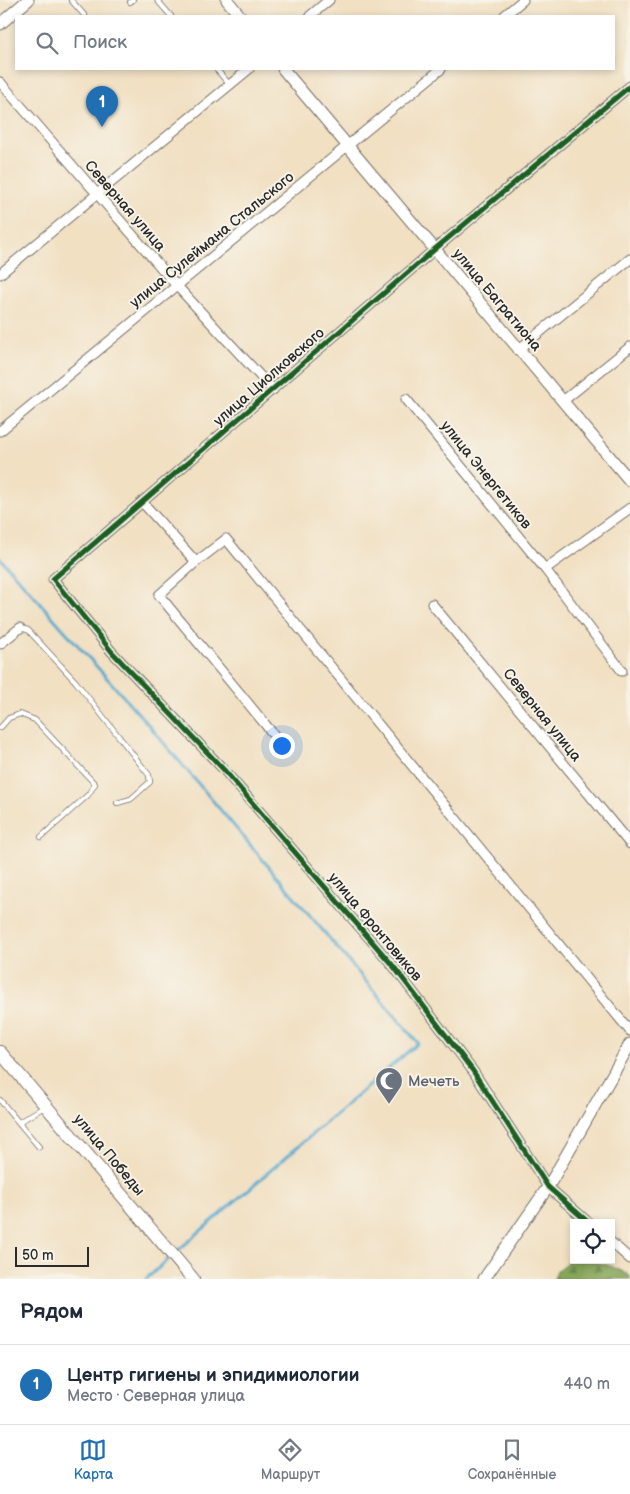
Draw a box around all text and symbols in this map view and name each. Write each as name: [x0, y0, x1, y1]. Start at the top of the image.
search box: [15, 15, 615, 70]
icon: search: [33, 29, 61, 57]
text: Поиск: [73, 31, 127, 54]
pin: 1: [86, 86, 118, 127]
street label: Северная улица: [80, 157, 170, 256]
street label: улица Сулеймана Стальского: [126, 168, 298, 312]
street label: улица Багратиона: [448, 245, 546, 355]
street label: улица Циолковского: [209, 323, 329, 431]
street label: улица Энергетиков: [436, 417, 536, 533]
street label: Северная улица: [499, 665, 585, 766]
your location: [269, 733, 295, 759]
street label: улица Фронтовиков: [324, 869, 426, 985]
mosque icon: Мечеть: [374, 1066, 404, 1105]
place label: Мечеть: [408, 1072, 460, 1091]
street label: улица Победы: [69, 1110, 149, 1200]
map controls: [570, 1219, 615, 1264]
button: locate: [570, 1219, 615, 1264]
scale bar: [15, 1244, 89, 1267]
text: 50 m: [22, 1247, 54, 1264]
text: Рядом: [20, 1299, 83, 1324]
text: Центр гигиены и эпидимиологии: [67, 1364, 360, 1387]
text: 1: [33, 1375, 39, 1394]
text: 440 m: [564, 1375, 610, 1394]
text: Место · Северная улица: [67, 1387, 245, 1406]
tab: Карта: [74, 1436, 113, 1483]
tab: Маршрут: [261, 1436, 320, 1483]
tab: Сохранённые: [468, 1436, 556, 1483]

